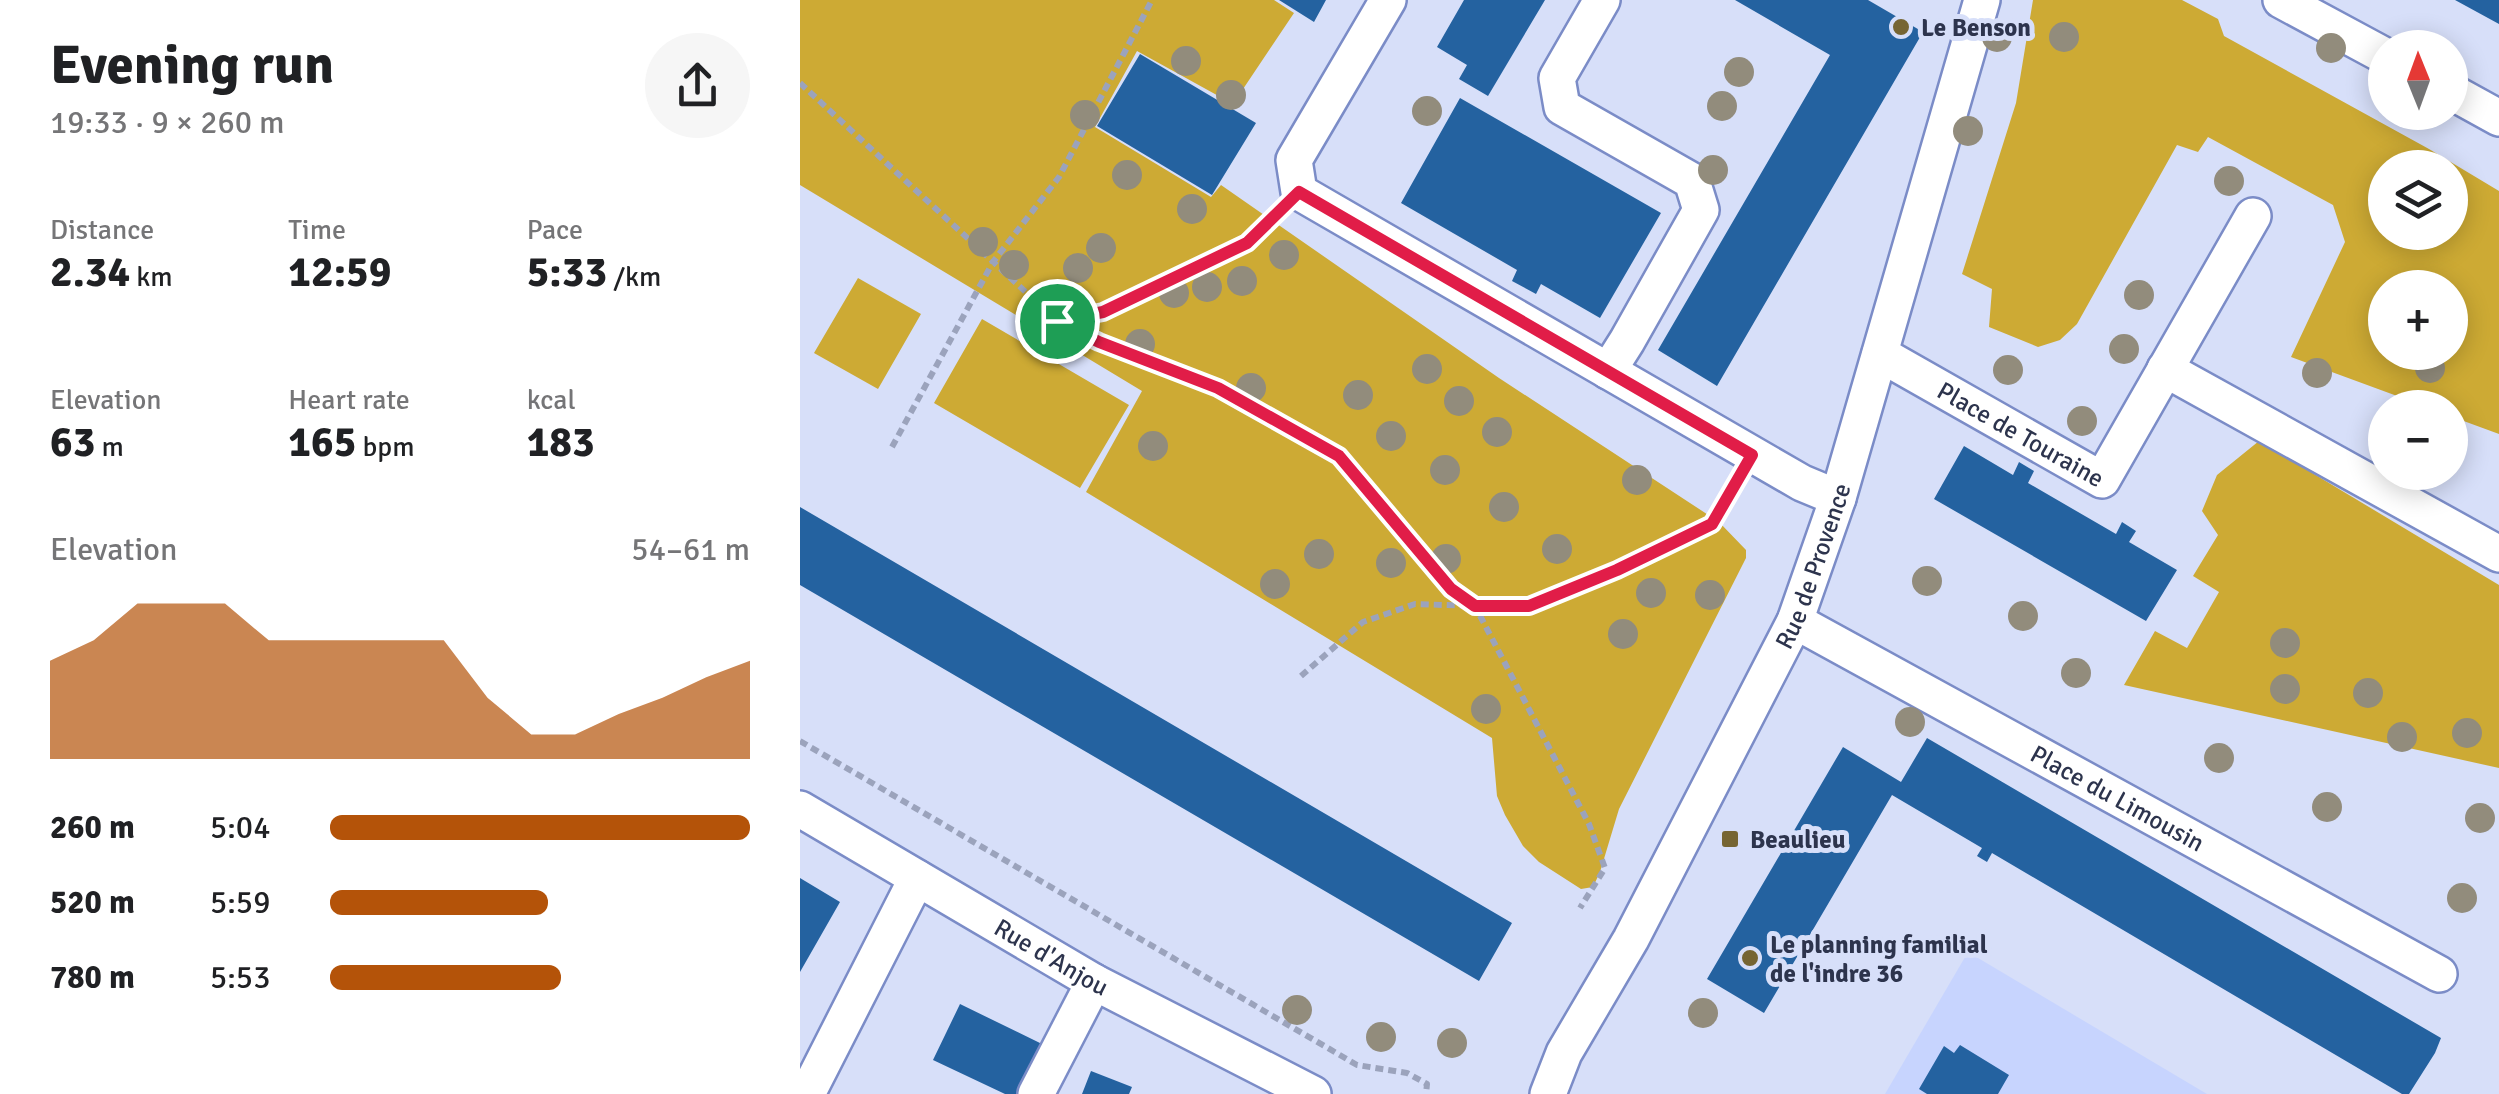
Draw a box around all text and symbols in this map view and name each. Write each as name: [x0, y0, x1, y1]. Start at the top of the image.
place label: Le Benson: [1921, 12, 2031, 43]
marker: Le Benson: [1890, 16, 1912, 38]
north arrow: [2368, 30, 2468, 130]
map controls: [2368, 30, 2468, 490]
text: Evening run: [50, 31, 334, 99]
button: share: [645, 33, 750, 138]
text: 19:33 · 9 × 260 m: [50, 103, 285, 142]
button: layers: [2368, 150, 2468, 250]
text: Distance: [50, 213, 154, 247]
text: Time: [288, 213, 346, 247]
text: Pace: [527, 213, 583, 247]
text: 2.34: [50, 247, 130, 298]
text: 12:59: [288, 247, 391, 298]
text: 5:33: [527, 247, 607, 298]
text: km: [130, 260, 173, 294]
text: /km: [607, 260, 661, 294]
button: +: [2368, 270, 2468, 370]
pin: [1015, 279, 1100, 364]
icon: arrive: [1030, 294, 1085, 349]
street label: Place de Touraine: [1932, 375, 2110, 494]
text: Elevation: [50, 383, 162, 417]
text: Heart rate: [288, 383, 410, 417]
text: kcal: [527, 383, 576, 417]
button: −: [2368, 390, 2468, 490]
text: 63: [50, 417, 95, 468]
text: 165: [288, 417, 356, 468]
text: 183: [527, 417, 595, 468]
text: m: [95, 430, 124, 464]
text: bpm: [356, 430, 414, 464]
street label: Rue de Provence: [1768, 480, 1857, 654]
text: Elevation: [50, 530, 177, 569]
text: 54–61 m: [631, 530, 750, 569]
street label: Place du Limousin: [2025, 738, 2210, 858]
text: 260 m: [50, 808, 135, 847]
text: 5:04: [210, 808, 270, 847]
place label: Beaulieu: [1750, 824, 1845, 855]
marker: Beaulieu: [1719, 828, 1741, 850]
text: 520 m: [50, 883, 135, 922]
text: 5:59: [210, 883, 270, 922]
street label: Rue d'Anjou: [989, 912, 1114, 1003]
place label: Le planning familial de l'indre 36: [1770, 929, 1988, 989]
marker: Le planning familial de l'indre 36: [1739, 947, 1761, 969]
text: 780 m: [50, 958, 135, 997]
text: 5:53: [210, 958, 270, 997]

